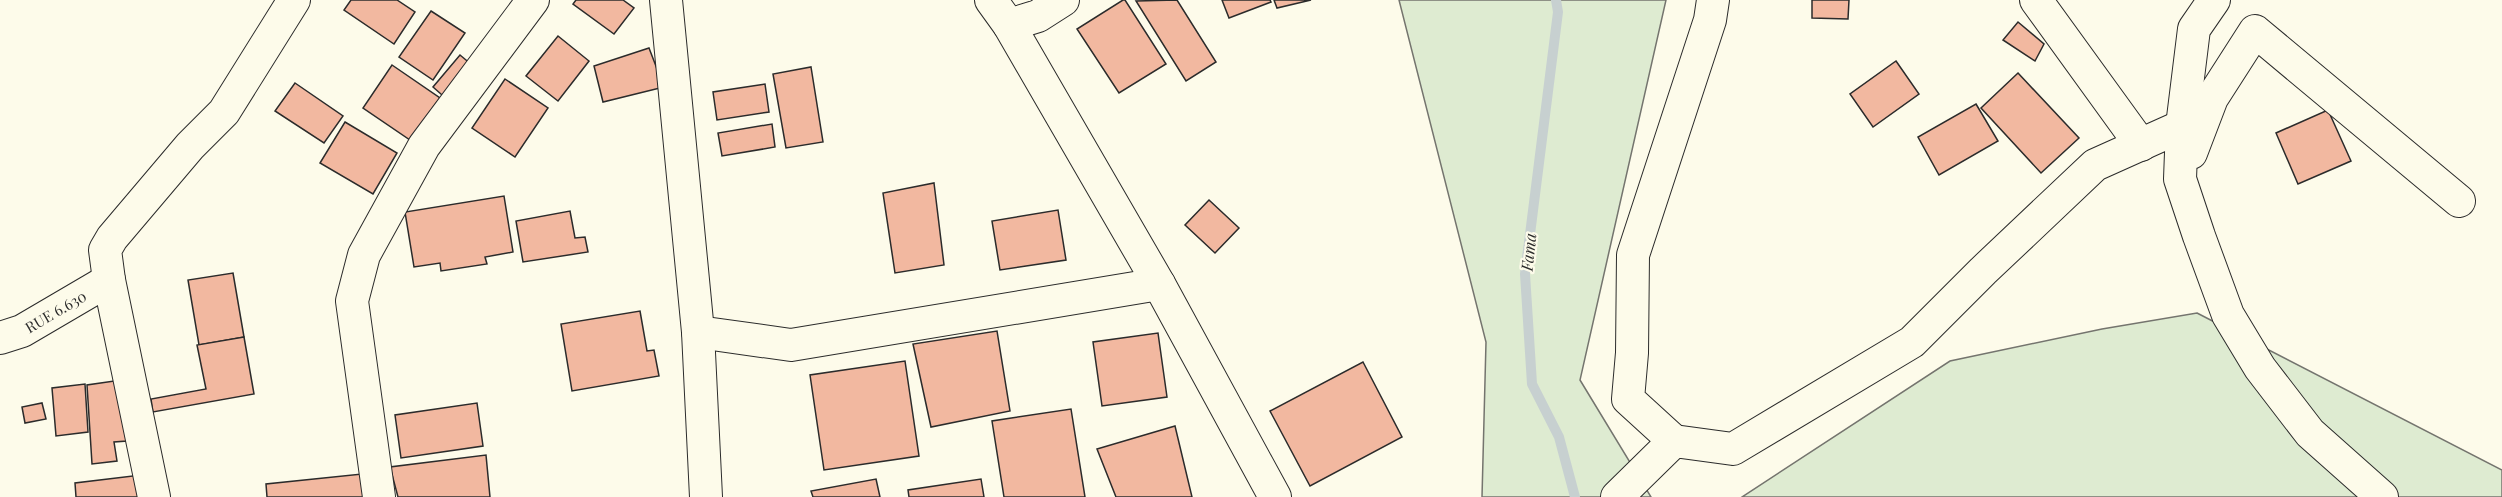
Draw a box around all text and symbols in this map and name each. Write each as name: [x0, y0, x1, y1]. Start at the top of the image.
water label: Fama: [1515, 232, 1540, 273]
street label: RUE 6.630: [21, 286, 90, 337]

